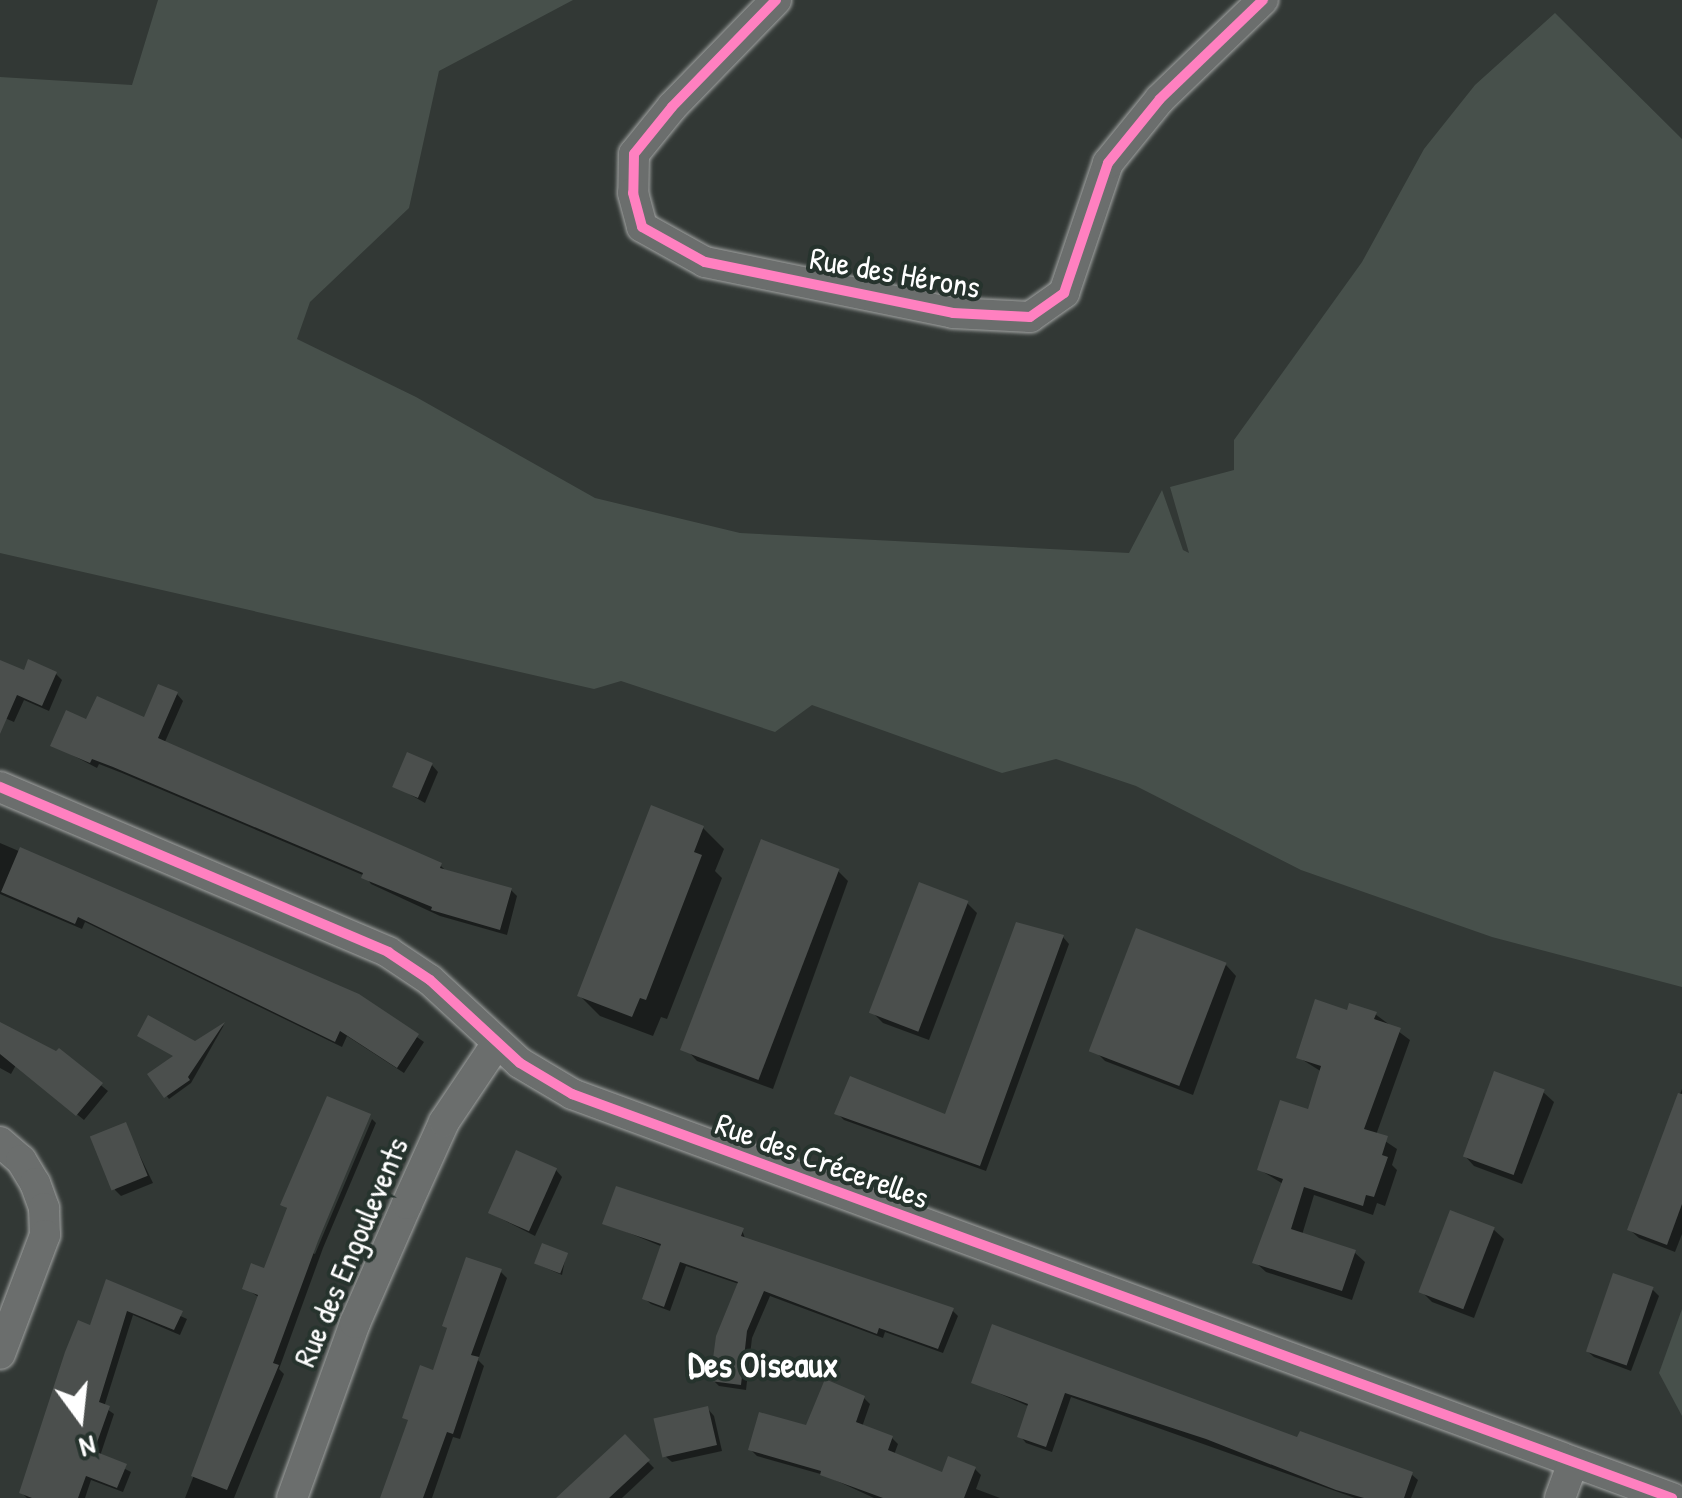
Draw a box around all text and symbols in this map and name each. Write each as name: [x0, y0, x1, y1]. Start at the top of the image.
street label: Rue des Hérons: [807, 239, 983, 307]
street label: Rue des Crécerelles: [710, 1105, 934, 1217]
street label: Rue des Engoulevents: [285, 1132, 417, 1372]
district label: Des Oiseaux: [688, 1344, 838, 1386]
north arrow: [30, 1368, 130, 1468]
text: N: [76, 1427, 100, 1467]

